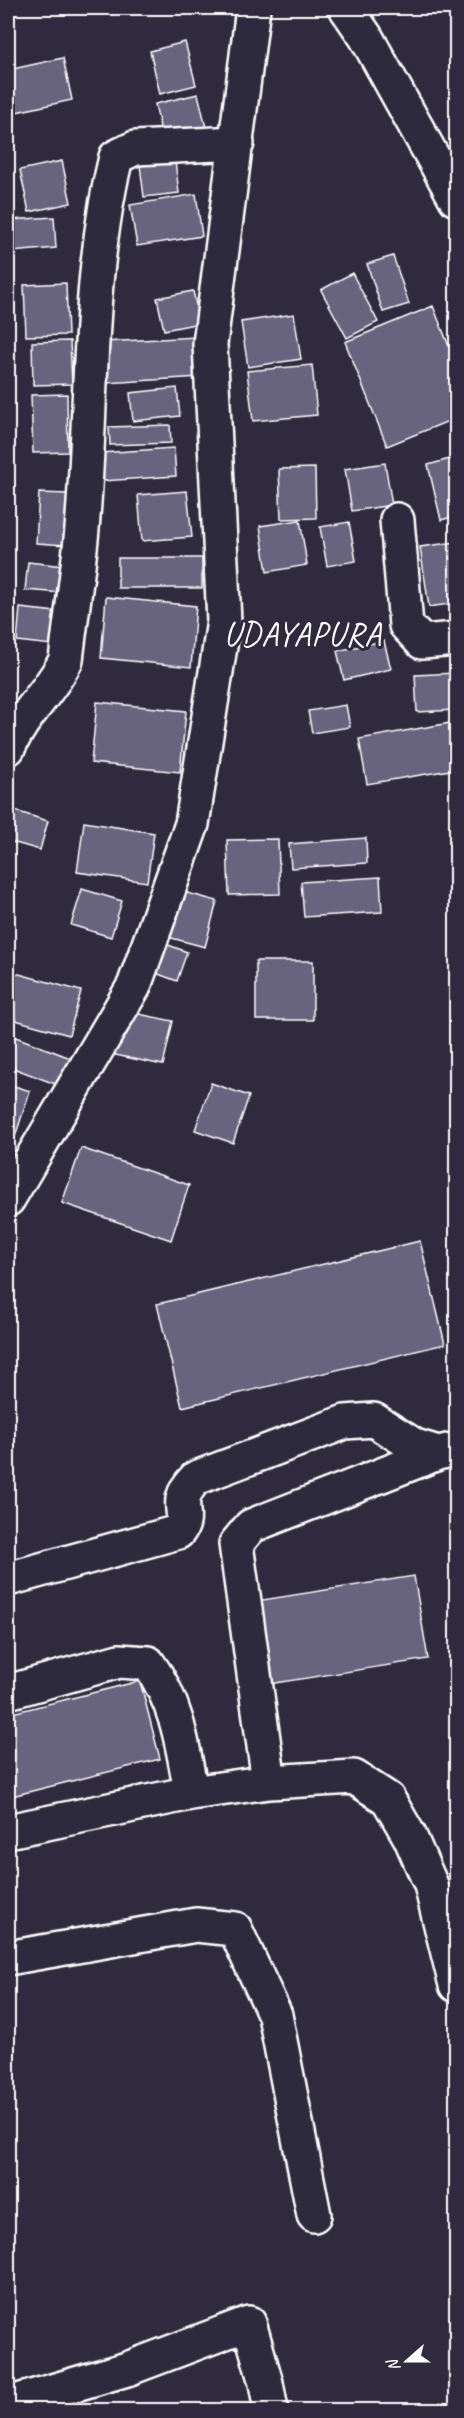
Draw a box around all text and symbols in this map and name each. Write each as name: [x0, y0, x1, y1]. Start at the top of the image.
district label: UDAYAPURA: [224, 613, 382, 655]
north arrow: [377, 2331, 437, 2391]
text: N: [382, 2355, 405, 2374]

